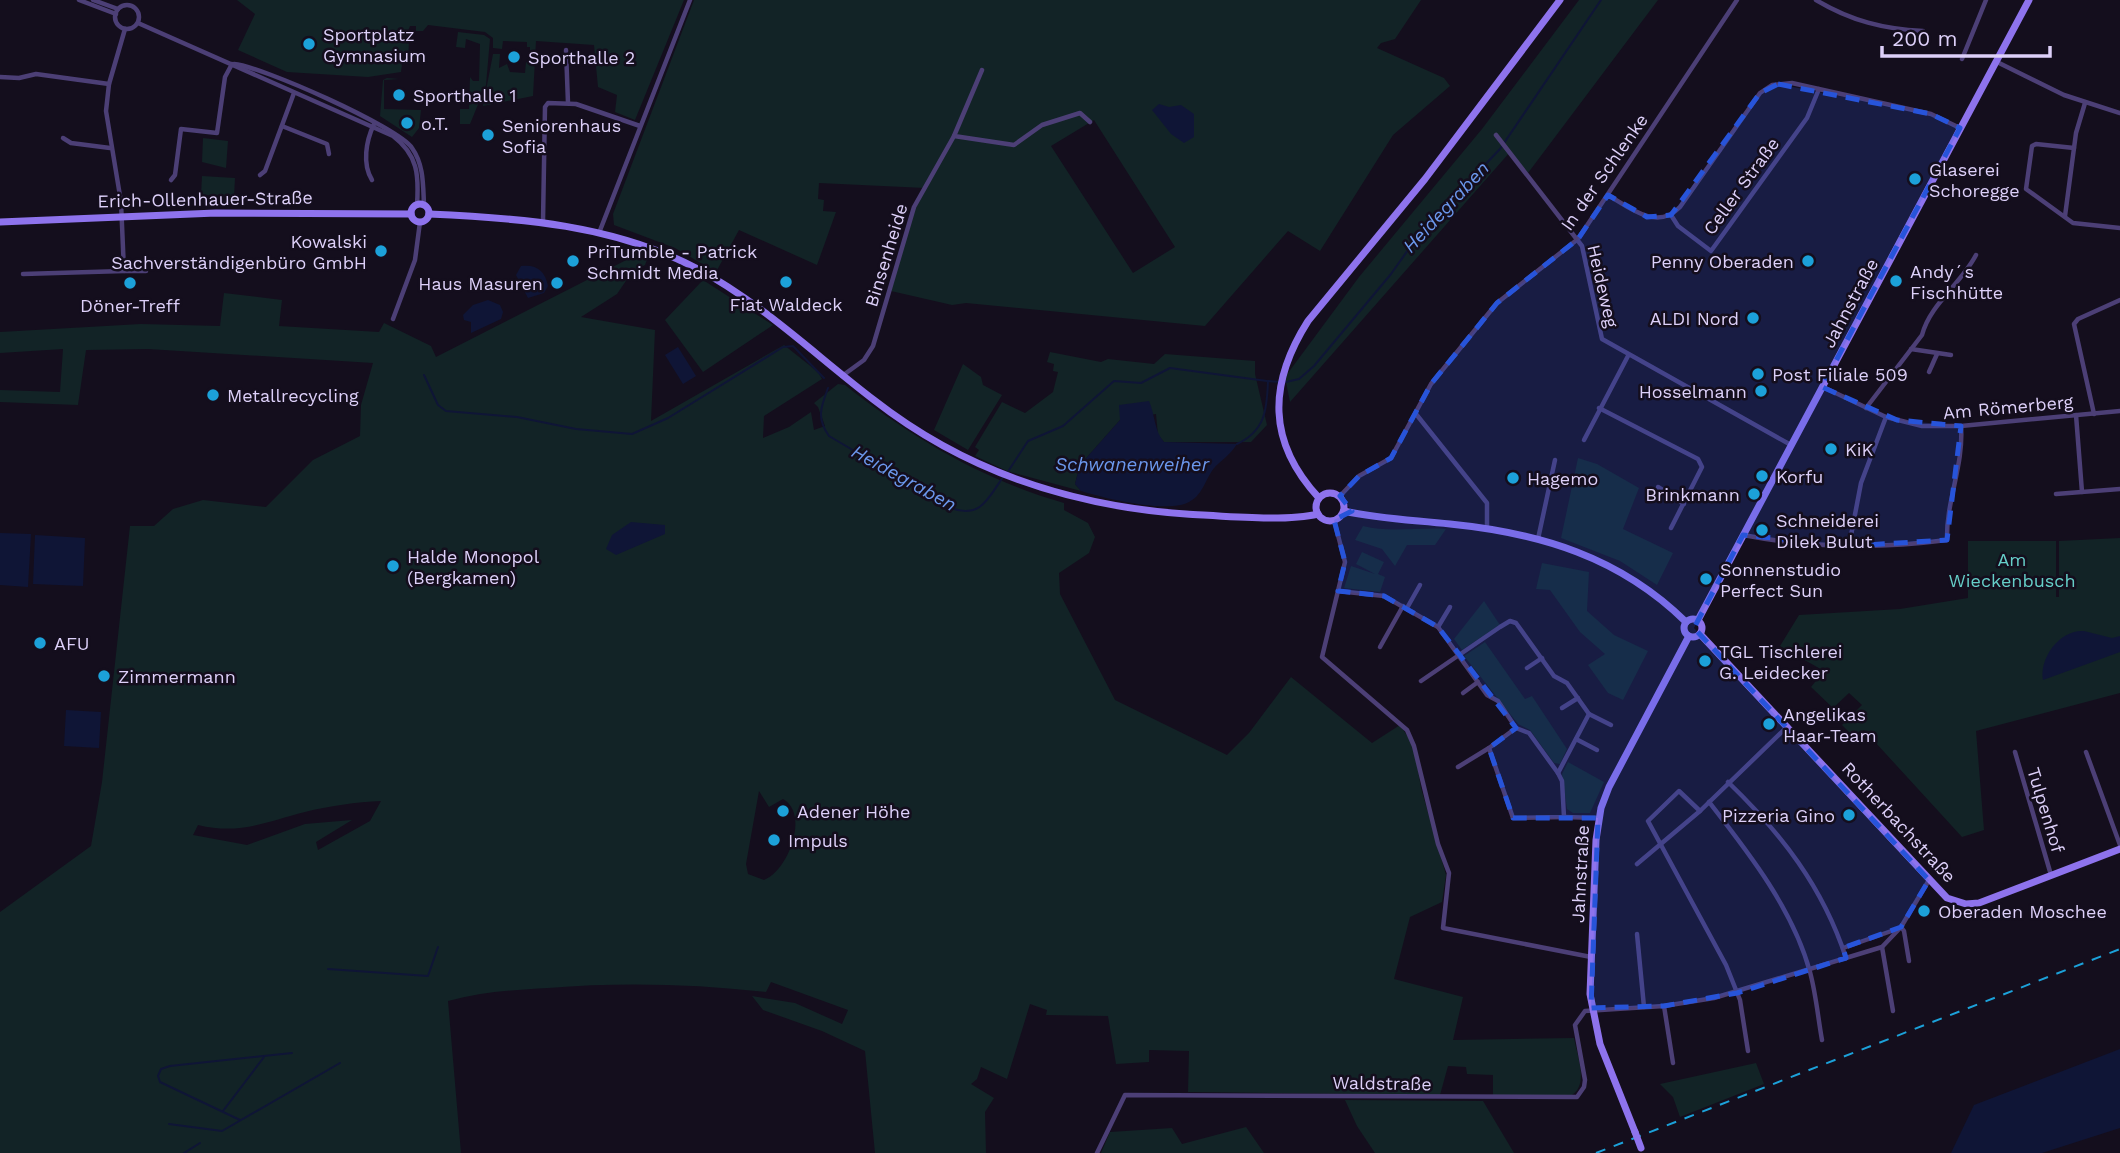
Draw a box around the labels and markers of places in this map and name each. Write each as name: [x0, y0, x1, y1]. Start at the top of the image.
place label: Sportplatz Gymnasium: [323, 24, 426, 66]
marker: Sportplatz Gymnasium: [301, 36, 317, 52]
place label: Sporthalle 2: [528, 47, 635, 68]
marker: Sporthalle 2: [506, 49, 522, 65]
place label: Sporthalle 1: [413, 85, 516, 106]
marker: Sporthalle 1: [391, 87, 407, 103]
place label: o.T.: [421, 113, 449, 134]
marker: o.T.: [399, 115, 415, 131]
place label: Seniorenhaus Sofia: [502, 115, 621, 157]
marker: Seniorenhaus Sofia: [480, 127, 496, 143]
place label: Glaserei Schoregge: [1929, 159, 2020, 201]
marker: Glaserei Schoregge: [1907, 171, 1923, 187]
place label: Kowalski Sachverständigenbüro GmbH: [111, 231, 367, 273]
place label: PriTumble - Patrick Schmidt Media: [587, 241, 757, 283]
marker: Kowalski Sachverständigenbüro GmbH: [373, 243, 389, 259]
place label: Penny Oberaden: [1651, 251, 1794, 272]
marker: PriTumble - Patrick Schmidt Media: [565, 253, 581, 269]
marker: Penny Oberaden: [1800, 253, 1816, 269]
place label: Andy´s Fischhütte: [1910, 261, 2003, 303]
place label: Haus Masuren: [418, 273, 543, 294]
marker: Andy´s Fischhütte: [1888, 273, 1904, 289]
marker: Fiat Waldeck: [778, 274, 794, 290]
marker: Döner-Treff: [122, 275, 138, 291]
marker: Haus Masuren: [549, 275, 565, 291]
place label: Fiat Waldeck: [729, 294, 843, 315]
place label: Döner-Treff: [80, 295, 180, 316]
place label: ALDI Nord: [1650, 308, 1739, 329]
marker: ALDI Nord: [1745, 310, 1761, 326]
place label: Post Filiale 509: [1772, 364, 1908, 385]
marker: Post Filiale 509: [1750, 366, 1766, 382]
place label: Hosselmann: [1639, 381, 1747, 402]
marker: Hosselmann: [1753, 383, 1769, 399]
place label: Metallrecycling: [227, 385, 359, 406]
marker: Metallrecycling: [205, 387, 221, 403]
place label: KiK: [1845, 439, 1874, 460]
marker: KiK: [1823, 441, 1839, 457]
place label: Korfu: [1776, 466, 1823, 487]
place label: Hagemo: [1527, 468, 1598, 489]
marker: Korfu: [1754, 468, 1770, 484]
marker: Hagemo: [1505, 470, 1521, 486]
place label: Brinkmann: [1645, 484, 1740, 505]
marker: Brinkmann: [1746, 486, 1762, 502]
place label: Schneiderei Dilek Bulut: [1776, 510, 1879, 552]
marker: Schneiderei Dilek Bulut: [1754, 522, 1770, 538]
place label: Halde Monopol (Bergkamen): [407, 546, 540, 588]
marker: Halde Monopol (Bergkamen): [385, 558, 401, 574]
place label: Sonnenstudio Perfect Sun: [1720, 559, 1841, 601]
marker: Sonnenstudio Perfect Sun: [1698, 571, 1714, 587]
place label: AFU: [54, 633, 90, 654]
marker: AFU: [32, 635, 48, 651]
place label: TGL Tischlerei G. Leidecker: [1719, 641, 1843, 683]
marker: TGL Tischlerei G. Leidecker: [1697, 653, 1713, 669]
place label: Zimmermann: [118, 666, 236, 687]
marker: Zimmermann: [96, 668, 112, 684]
place label: Angelikas Haar-Team: [1783, 704, 1877, 746]
marker: Angelikas Haar-Team: [1761, 716, 1777, 732]
place label: Adener Höhe: [797, 801, 910, 822]
marker: Adener Höhe: [775, 803, 791, 819]
place label: Pizzeria Gino: [1722, 805, 1835, 826]
marker: Pizzeria Gino: [1841, 807, 1857, 823]
place label: Impuls: [788, 830, 848, 851]
marker: Impuls: [766, 832, 782, 848]
place label: Oberaden Moschee: [1938, 901, 2107, 922]
marker: Oberaden Moschee: [1916, 903, 1932, 919]

